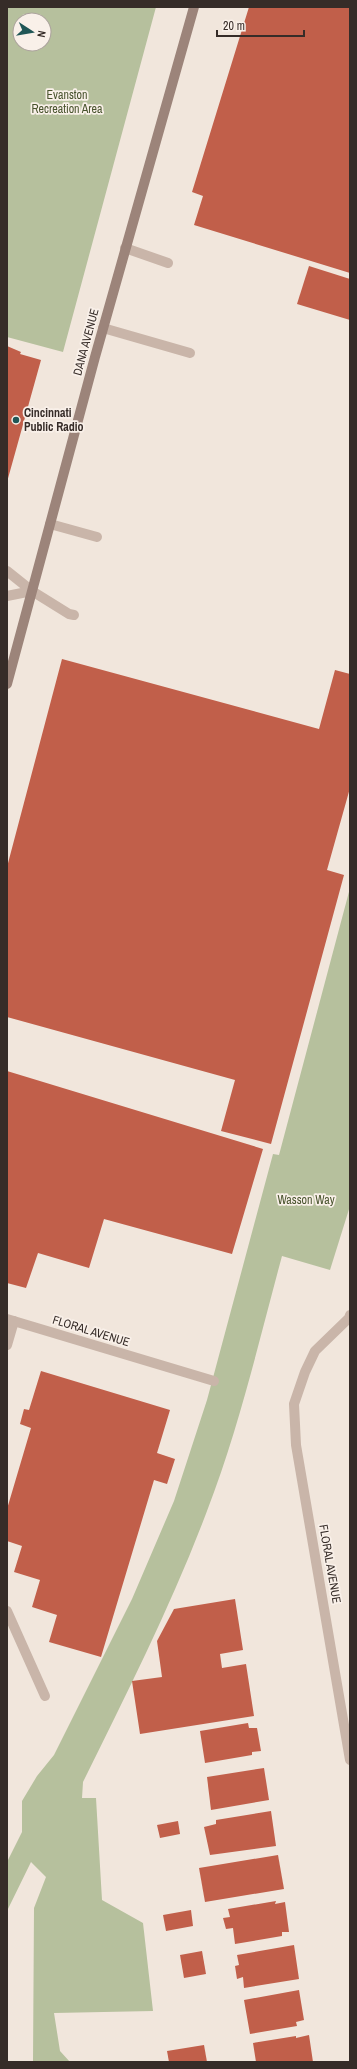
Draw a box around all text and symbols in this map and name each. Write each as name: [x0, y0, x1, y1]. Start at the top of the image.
north arrow: [12, 12, 52, 52]
scale bar: [217, 12, 304, 38]
text: 20 m: [223, 18, 245, 34]
text: N: [34, 29, 49, 39]
park label: Evanston Recreation Area: [31, 87, 103, 117]
street label: DANA AVENUE: [69, 307, 103, 377]
place label: Cincinnati Public Radio: [24, 405, 84, 435]
marker: Cincinnati Public Radio: [11, 415, 21, 425]
park label: Wasson Way: [277, 1192, 335, 1208]
street label: FLORAL AVENUE: [50, 1312, 132, 1350]
street label: FLORAL AVENUE: [315, 1523, 345, 1605]

